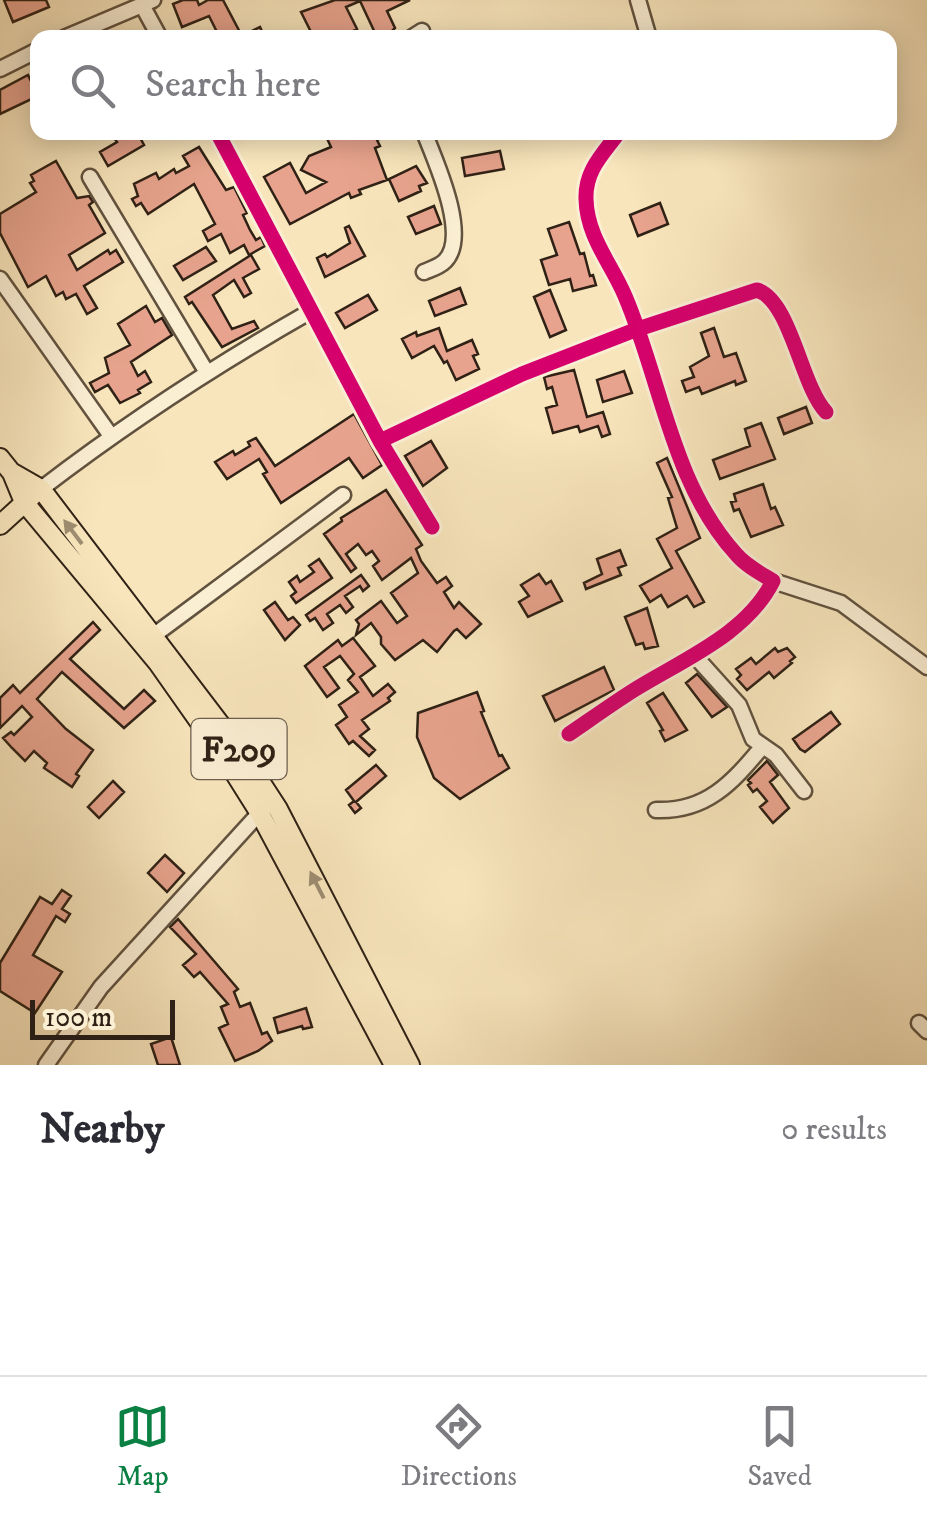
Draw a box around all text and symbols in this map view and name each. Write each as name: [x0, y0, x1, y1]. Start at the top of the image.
search box: [30, 30, 897, 140]
icon: search: [65, 58, 120, 113]
text: Search here: [145, 61, 321, 109]
one-way arrow: [64, 519, 84, 545]
road number: F209: [192, 719, 286, 779]
one-way arrow: [309, 871, 326, 900]
scale bar: [30, 995, 175, 1040]
text: 100 m: [45, 1000, 112, 1035]
text: Nearby: [40, 1104, 164, 1156]
text: 0 results: [781, 1110, 887, 1150]
tab: Map: [115, 1399, 170, 1494]
tab: Directions: [401, 1399, 517, 1494]
tab: Saved: [747, 1399, 812, 1494]

